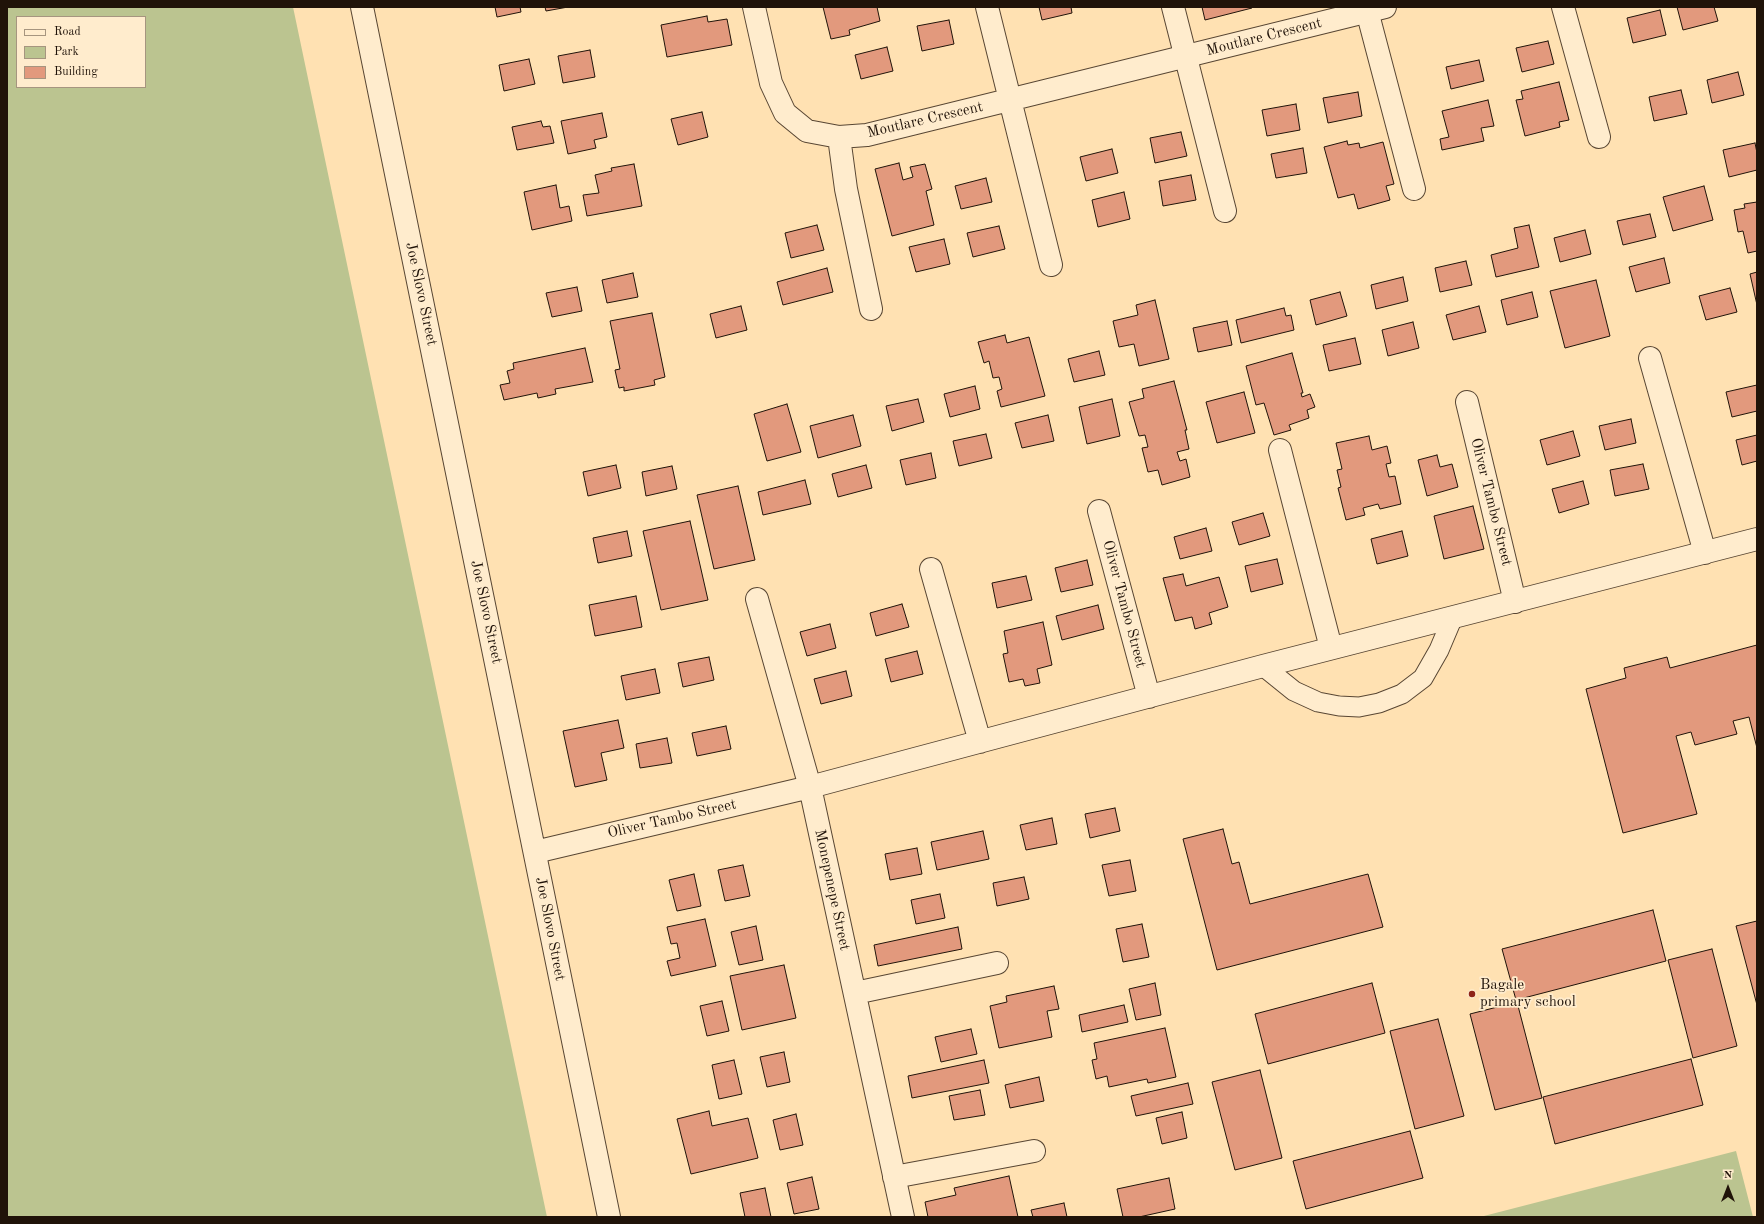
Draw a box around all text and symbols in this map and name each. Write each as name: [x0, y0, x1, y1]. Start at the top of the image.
street label: Moutlare Crescent: [1204, 14, 1324, 60]
legend: [16, 16, 146, 88]
text: Road: [54, 26, 81, 38]
text: Park: [54, 46, 79, 58]
text: Building: [54, 66, 98, 78]
street label: Moutlare Crescent: [865, 98, 985, 142]
street label: Joe Slovo Street: [401, 241, 441, 347]
street label: Oliver Tambo Street: [1466, 436, 1516, 568]
street label: Oliver Tambo Street: [1098, 538, 1150, 670]
street label: Joe Slovo Street: [466, 559, 506, 665]
street label: Oliver Tambo Street: [606, 795, 738, 843]
street label: Monepenepe Street: [810, 828, 854, 952]
street label: Joe Slovo Street: [531, 876, 569, 982]
place label: Bagale primary school: [1480, 976, 1576, 1011]
marker: Bagale primary school: [1467, 989, 1477, 999]
north arrow: [1708, 1168, 1748, 1208]
text: N: [1724, 1170, 1732, 1181]

